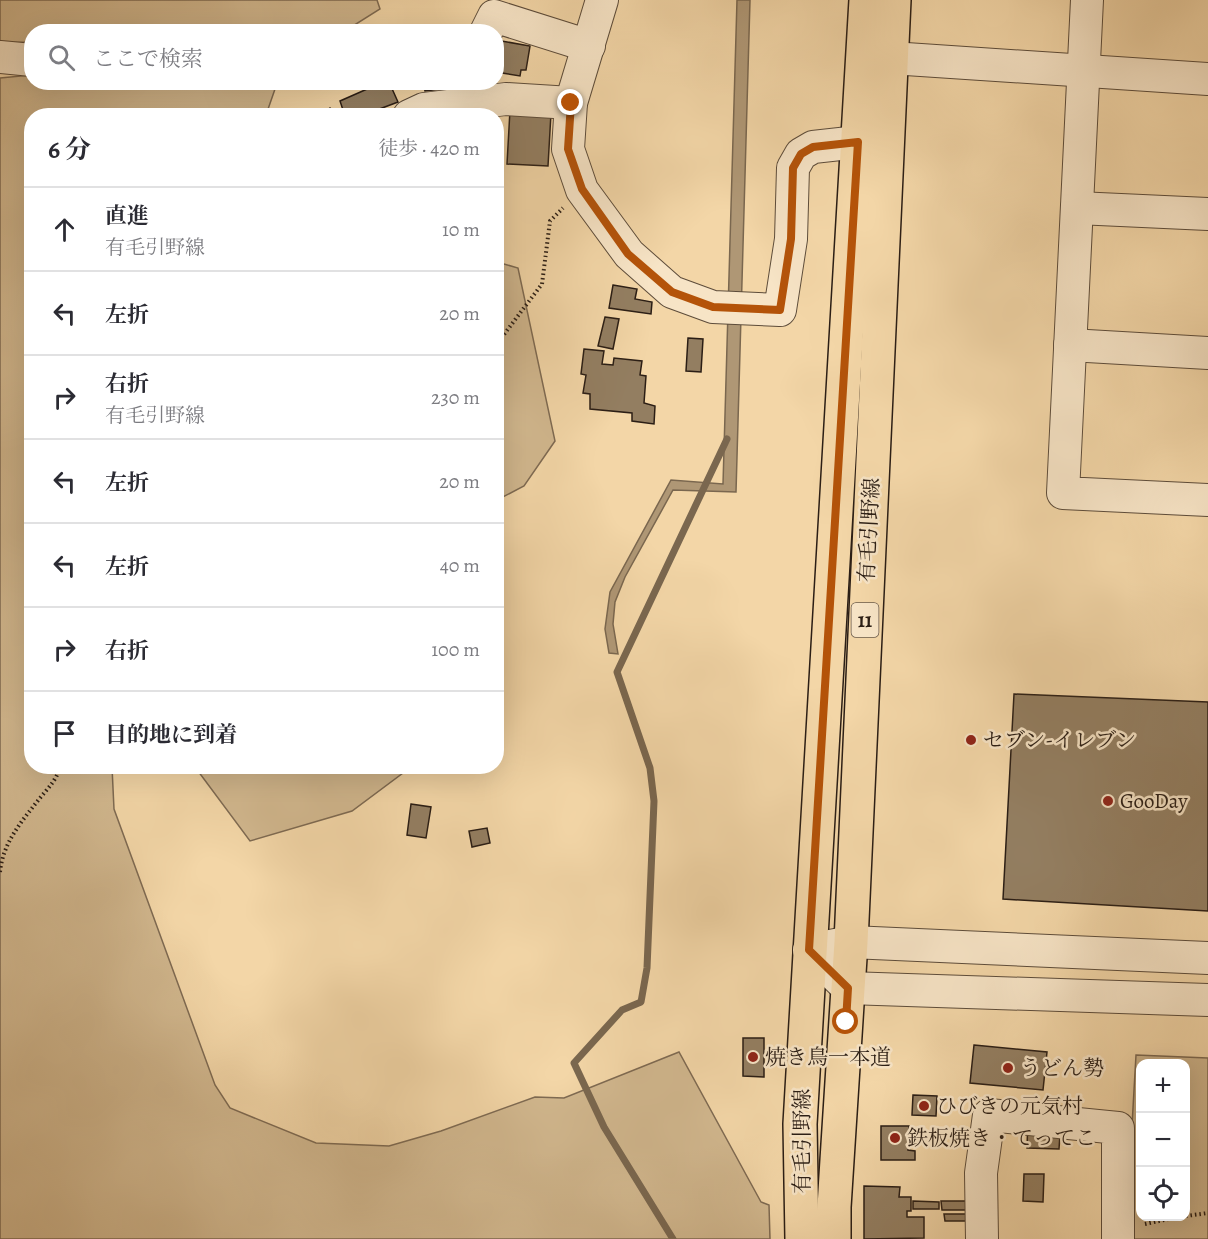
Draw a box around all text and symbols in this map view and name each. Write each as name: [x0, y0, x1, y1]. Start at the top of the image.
search box: [24, 24, 504, 90]
icon: search: [45, 41, 78, 74]
text: ここで検索: [93, 44, 203, 74]
route end: [557, 89, 583, 115]
text: 6 分: [48, 132, 91, 167]
text: 徒歩 · 420 m: [378, 135, 480, 162]
text: 直進: [105, 201, 149, 231]
icon: ahead: [48, 213, 81, 246]
text: 10 m: [442, 216, 480, 243]
text: 有毛引野線: [105, 234, 205, 261]
icon: left: [48, 297, 81, 330]
text: 左折: [105, 300, 149, 330]
text: 20 m: [439, 300, 480, 327]
text: 右折: [105, 369, 149, 399]
icon: right: [48, 381, 81, 414]
text: 230 m: [431, 384, 480, 411]
text: 有毛引野線: [105, 402, 205, 429]
icon: left: [48, 465, 81, 498]
text: 左折: [105, 468, 149, 498]
text: 20 m: [439, 468, 480, 495]
street label: 有毛引野線: [852, 477, 886, 583]
icon: left: [48, 549, 81, 582]
text: 左折: [105, 552, 149, 582]
text: 40 m: [440, 552, 480, 579]
road number: 11: [852, 603, 878, 637]
icon: right: [48, 633, 81, 666]
text: 右折: [105, 636, 149, 666]
text: 100 m: [431, 636, 480, 663]
icon: arrive: [48, 717, 81, 750]
text: 目的地に到着: [105, 720, 237, 750]
place label: セブン-イレブン: [983, 726, 1136, 754]
marker: セブン-イレブン: [964, 733, 978, 747]
place label: GooDay: [1120, 787, 1188, 815]
marker: GooDay: [1101, 794, 1115, 808]
route start: [832, 1008, 858, 1034]
place label: 焼き鳥一本道: [765, 1043, 891, 1071]
marker: 焼き鳥一本道: [746, 1050, 760, 1064]
place label: うどん勢: [1020, 1054, 1104, 1082]
map controls: [1136, 1059, 1190, 1221]
button: +: [1136, 1059, 1190, 1113]
marker: うどん勢: [1001, 1061, 1015, 1075]
street label: 有毛引野線: [788, 1089, 816, 1194]
place label: ひびきの元気村: [936, 1092, 1083, 1120]
marker: ひびきの元気村: [917, 1099, 931, 1113]
button: −: [1136, 1113, 1190, 1167]
place label: 鉄板焼き・てってこ: [907, 1124, 1096, 1152]
marker: 鉄板焼き・てってこ: [888, 1131, 902, 1145]
button: locate: [1136, 1167, 1190, 1221]

